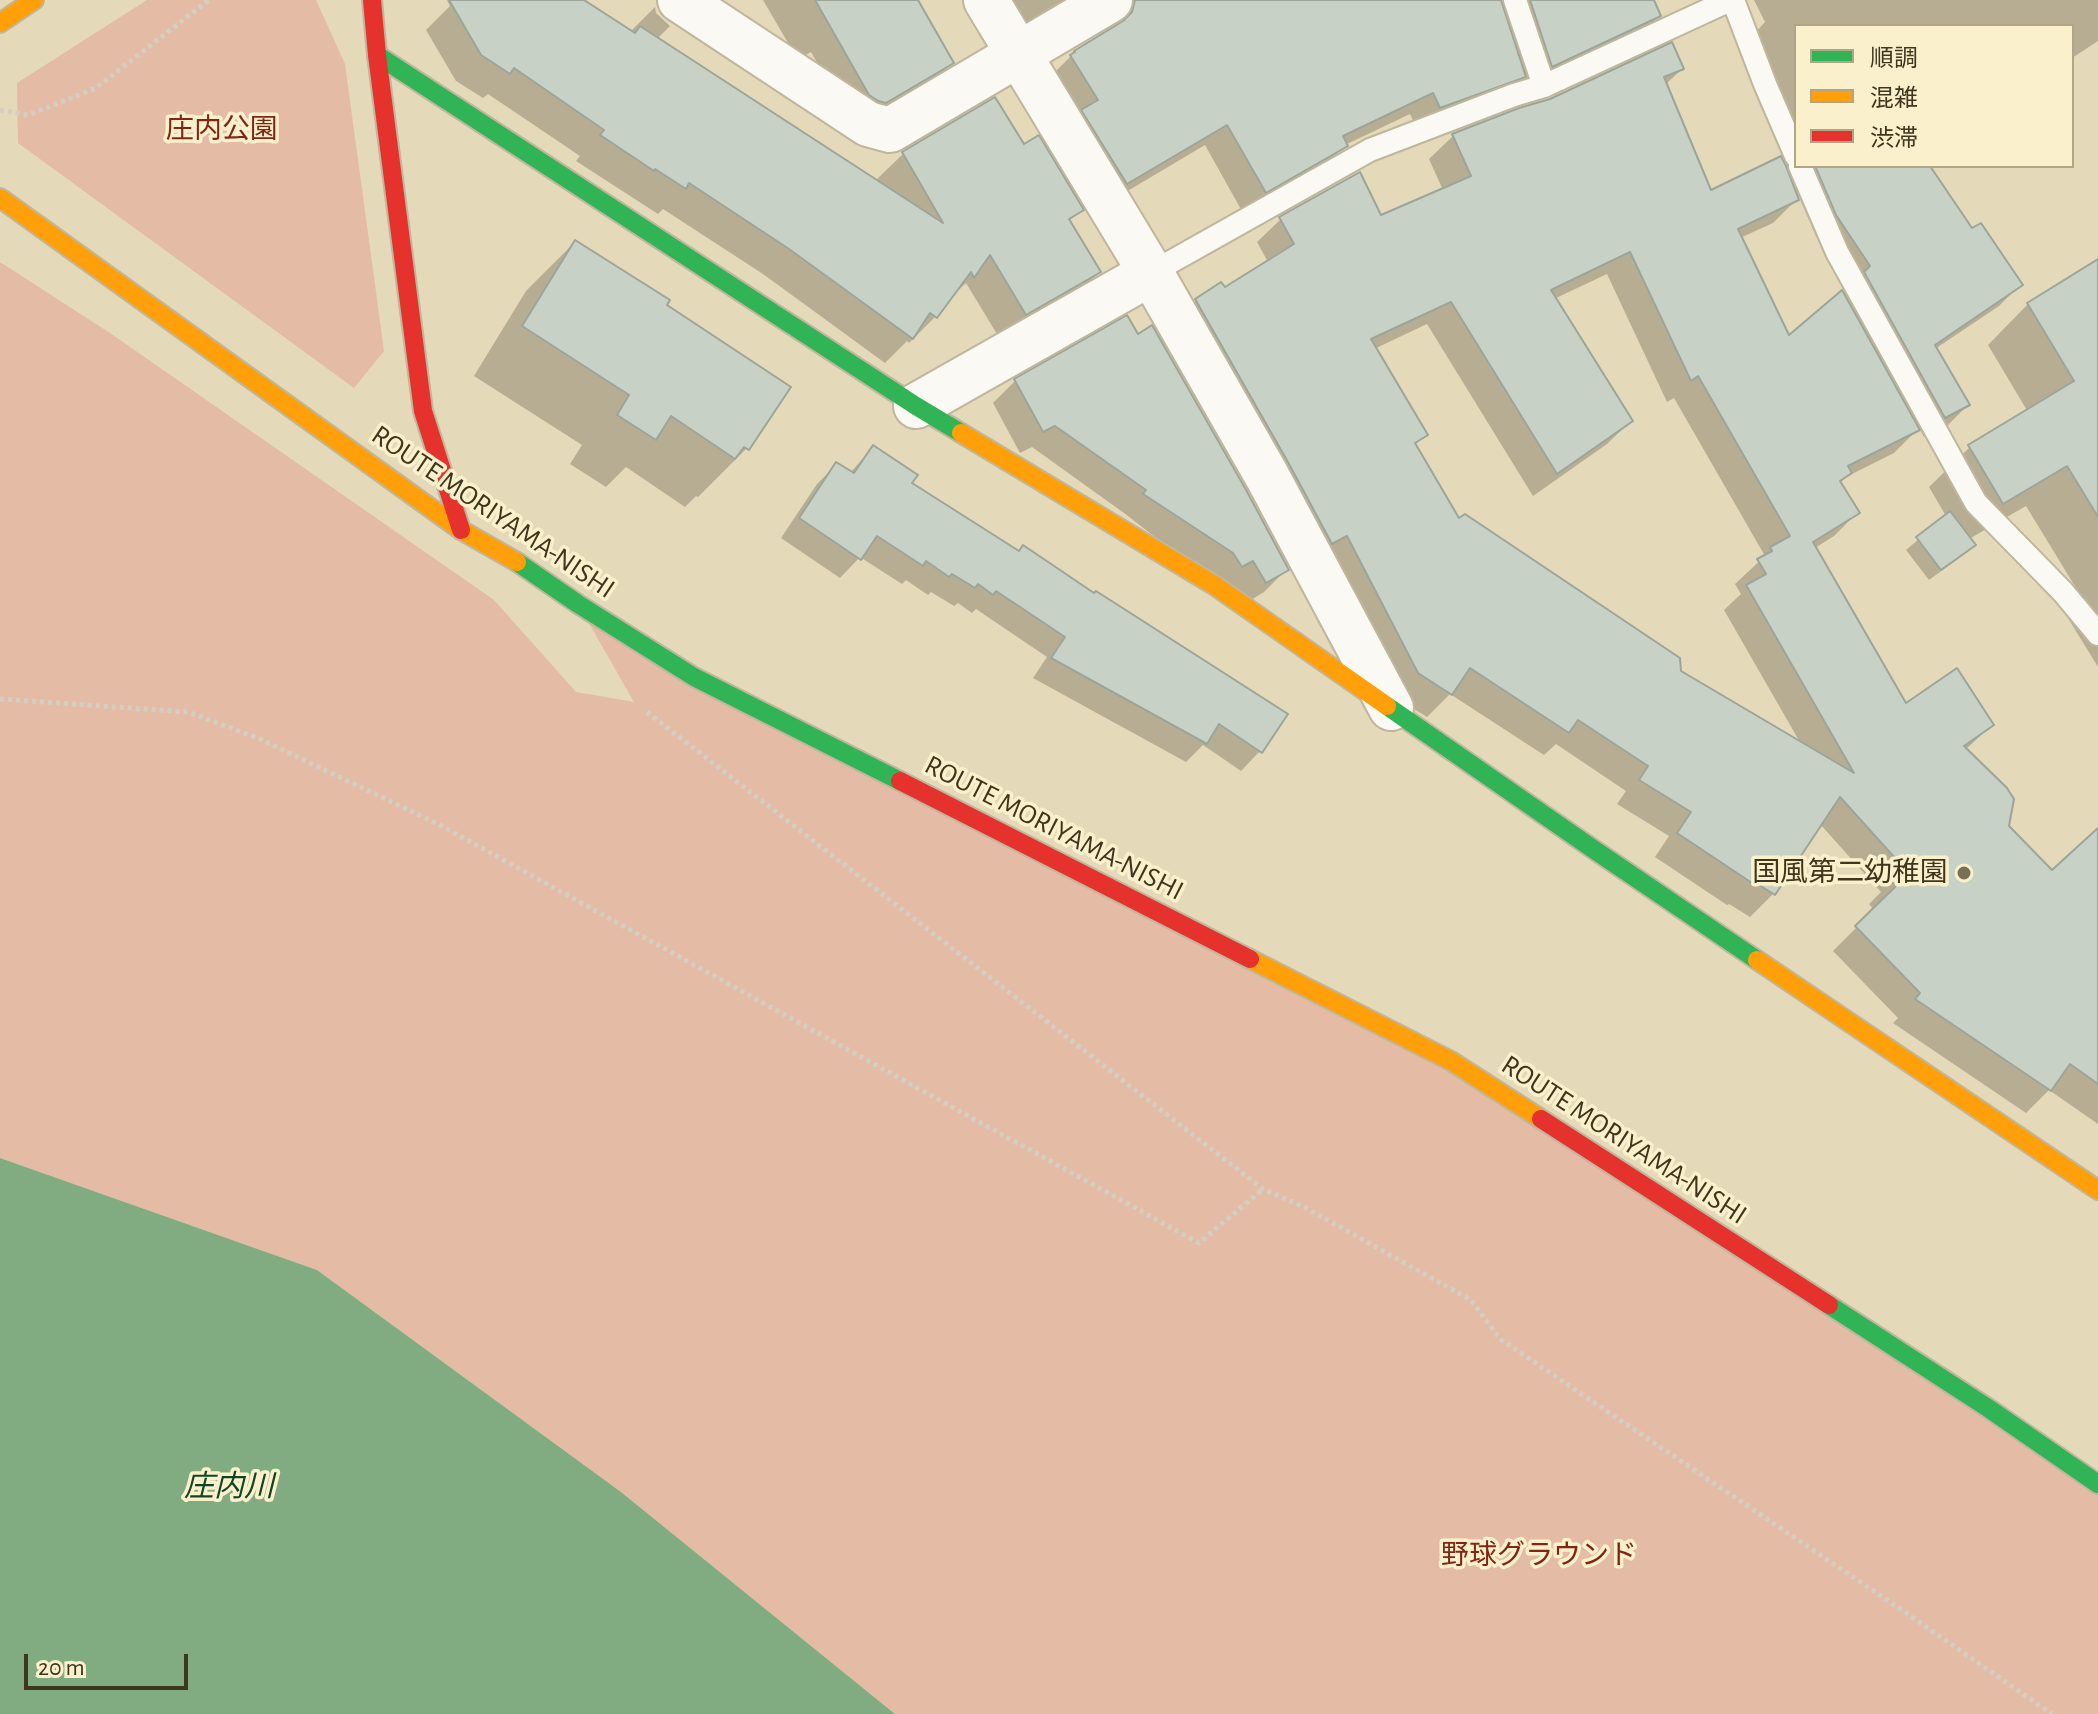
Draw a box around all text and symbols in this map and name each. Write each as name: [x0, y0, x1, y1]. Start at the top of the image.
legend: [1794, 24, 2074, 168]
text: 順調: [1870, 47, 1918, 71]
text: 混雑: [1870, 87, 1918, 111]
park label: 庄内公園: [166, 113, 278, 147]
text: 渋滞: [1870, 127, 1918, 151]
street label: ROUTE MORIYAMA-NISHI: [365, 418, 621, 606]
street label: ROUTE MORIYAMA-NISHI: [919, 748, 1189, 908]
place label: 国風第二幼稚園: [1752, 856, 1948, 890]
marker: 国風第二幼稚園: [1955, 864, 1973, 882]
street label: ROUTE MORIYAMA-NISHI: [1495, 1048, 1753, 1232]
water label: 庄内川: [184, 1469, 274, 1505]
park label: 野球グラウンド: [1441, 1539, 1637, 1573]
scale bar: [28, 1638, 192, 1688]
text: 20 m: [38, 1656, 85, 1680]

